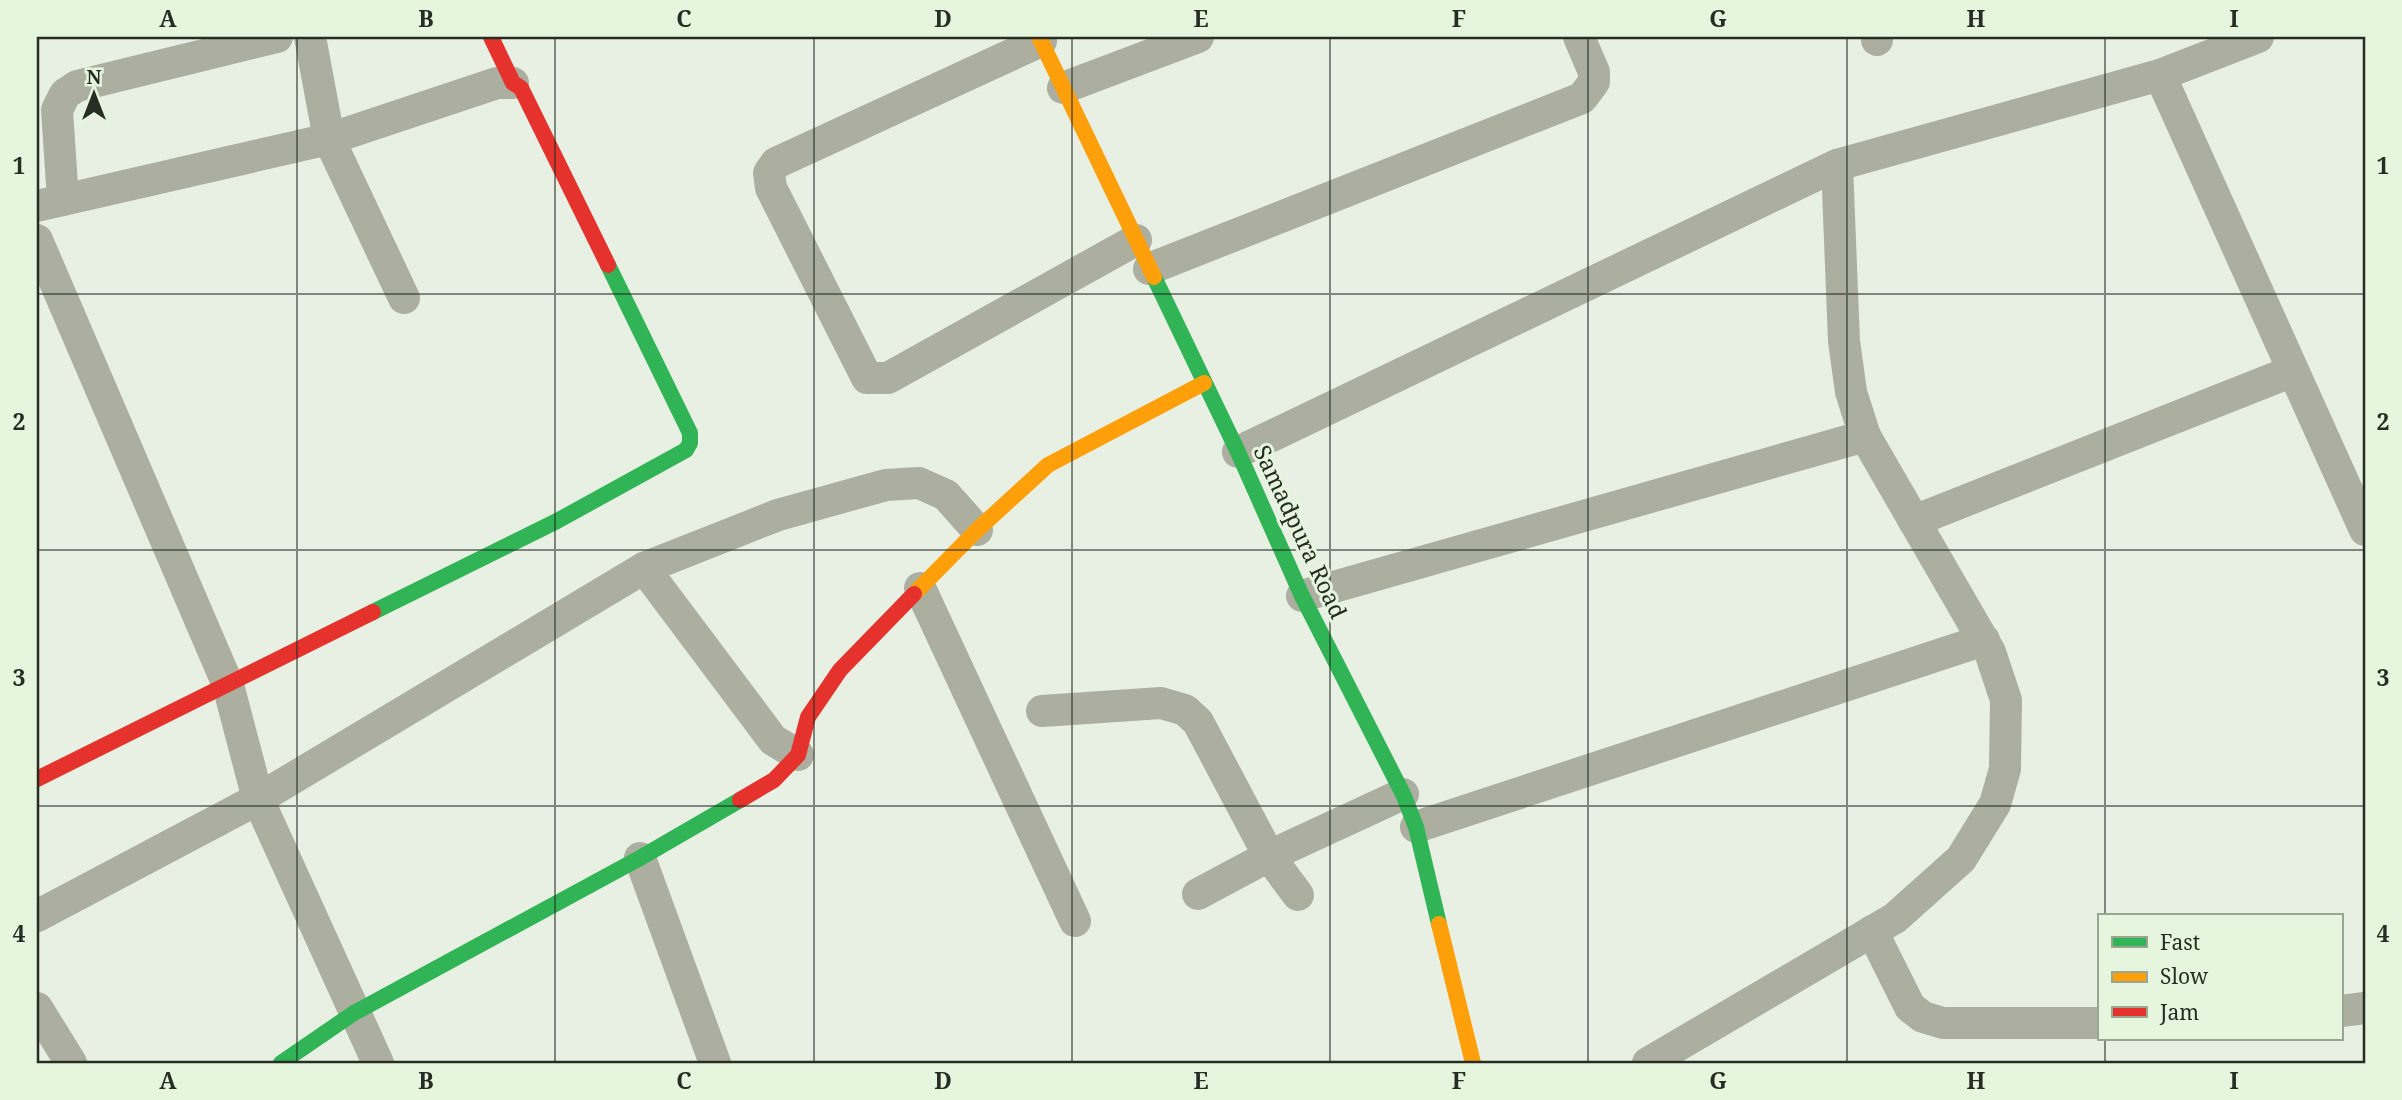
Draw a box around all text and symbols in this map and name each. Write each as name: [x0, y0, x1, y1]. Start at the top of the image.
text: A: [159, 2, 177, 34]
text: B: [418, 2, 434, 34]
text: C: [676, 2, 692, 34]
text: D: [934, 2, 952, 34]
text: E: [1193, 2, 1209, 34]
text: F: [1452, 2, 1466, 34]
text: G: [1709, 2, 1727, 34]
text: H: [1967, 2, 1986, 34]
text: I: [2229, 2, 2239, 34]
north arrow: [60, 60, 130, 130]
text: N: [87, 64, 102, 90]
text: 1: [13, 149, 26, 181]
text: 1: [2377, 149, 2390, 181]
text: 2: [13, 405, 26, 437]
text: 2: [2377, 405, 2390, 437]
street label: Samadpura Road: [1247, 440, 1355, 623]
text: 3: [13, 661, 26, 693]
text: 3: [2377, 661, 2390, 693]
legend: [2098, 914, 2342, 1040]
text: 4: [13, 917, 26, 949]
text: 4: [2377, 917, 2390, 949]
text: Fast: [2160, 928, 2200, 956]
text: Slow: [2160, 962, 2209, 990]
text: Jam: [2159, 998, 2199, 1026]
text: A: [159, 1064, 177, 1096]
text: B: [418, 1064, 434, 1096]
text: C: [676, 1064, 692, 1096]
text: D: [934, 1064, 952, 1096]
text: E: [1193, 1064, 1209, 1096]
text: F: [1452, 1064, 1466, 1096]
text: G: [1709, 1064, 1727, 1096]
text: H: [1967, 1064, 1986, 1096]
text: I: [2229, 1064, 2239, 1096]

